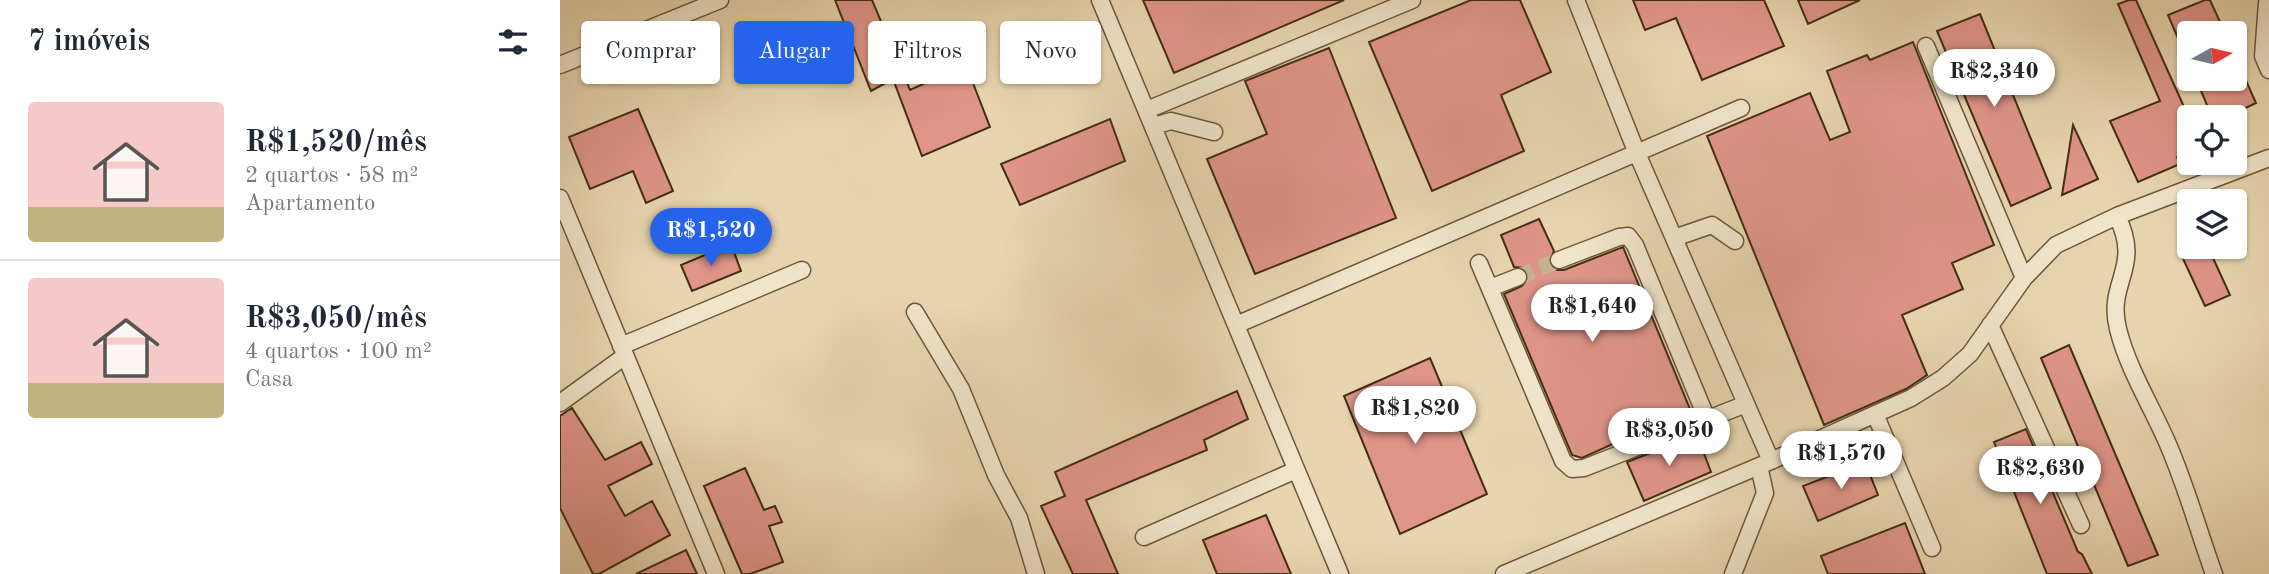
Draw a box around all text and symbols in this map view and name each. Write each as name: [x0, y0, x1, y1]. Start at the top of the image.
chip: Comprar: [581, 21, 720, 84]
chip: Alugar: [734, 21, 854, 84]
chip: Filtros: [868, 21, 986, 84]
chip: Novo: [1000, 21, 1101, 84]
north arrow: [2177, 21, 2247, 91]
map controls: [2177, 21, 2247, 259]
icon: filters: [494, 23, 532, 61]
text: 7 imóveis: [28, 27, 150, 57]
pin: R$2,340: [1929, 50, 2059, 109]
text: R$2,340: [1949, 60, 2039, 83]
button: locate: [2177, 105, 2247, 175]
text: R$1,520/mês: [245, 128, 427, 158]
icon: home: [84, 130, 168, 214]
text: 2 quartos · 58 m²: [245, 164, 418, 187]
button: layers: [2177, 189, 2247, 259]
text: Apartamento: [245, 192, 375, 215]
pin: R$1,520: [646, 208, 776, 268]
text: R$1,520: [666, 219, 756, 242]
pin: R$1,640: [1527, 284, 1657, 344]
text: R$1,640: [1547, 295, 1637, 318]
text: R$3,050/mês: [245, 304, 427, 334]
icon: home: [84, 306, 168, 390]
text: 4 quartos · 100 m²: [245, 340, 432, 363]
text: Casa: [245, 368, 293, 391]
pin: R$1,820: [1350, 386, 1480, 446]
text: R$1,820: [1370, 397, 1460, 420]
pin: R$3,050: [1604, 408, 1734, 468]
text: R$3,050: [1624, 419, 1714, 442]
pin: R$1,570: [1776, 432, 1906, 491]
text: R$1,570: [1796, 442, 1886, 465]
pin: R$2,630: [1975, 447, 2105, 506]
text: R$2,630: [1995, 457, 2085, 480]

